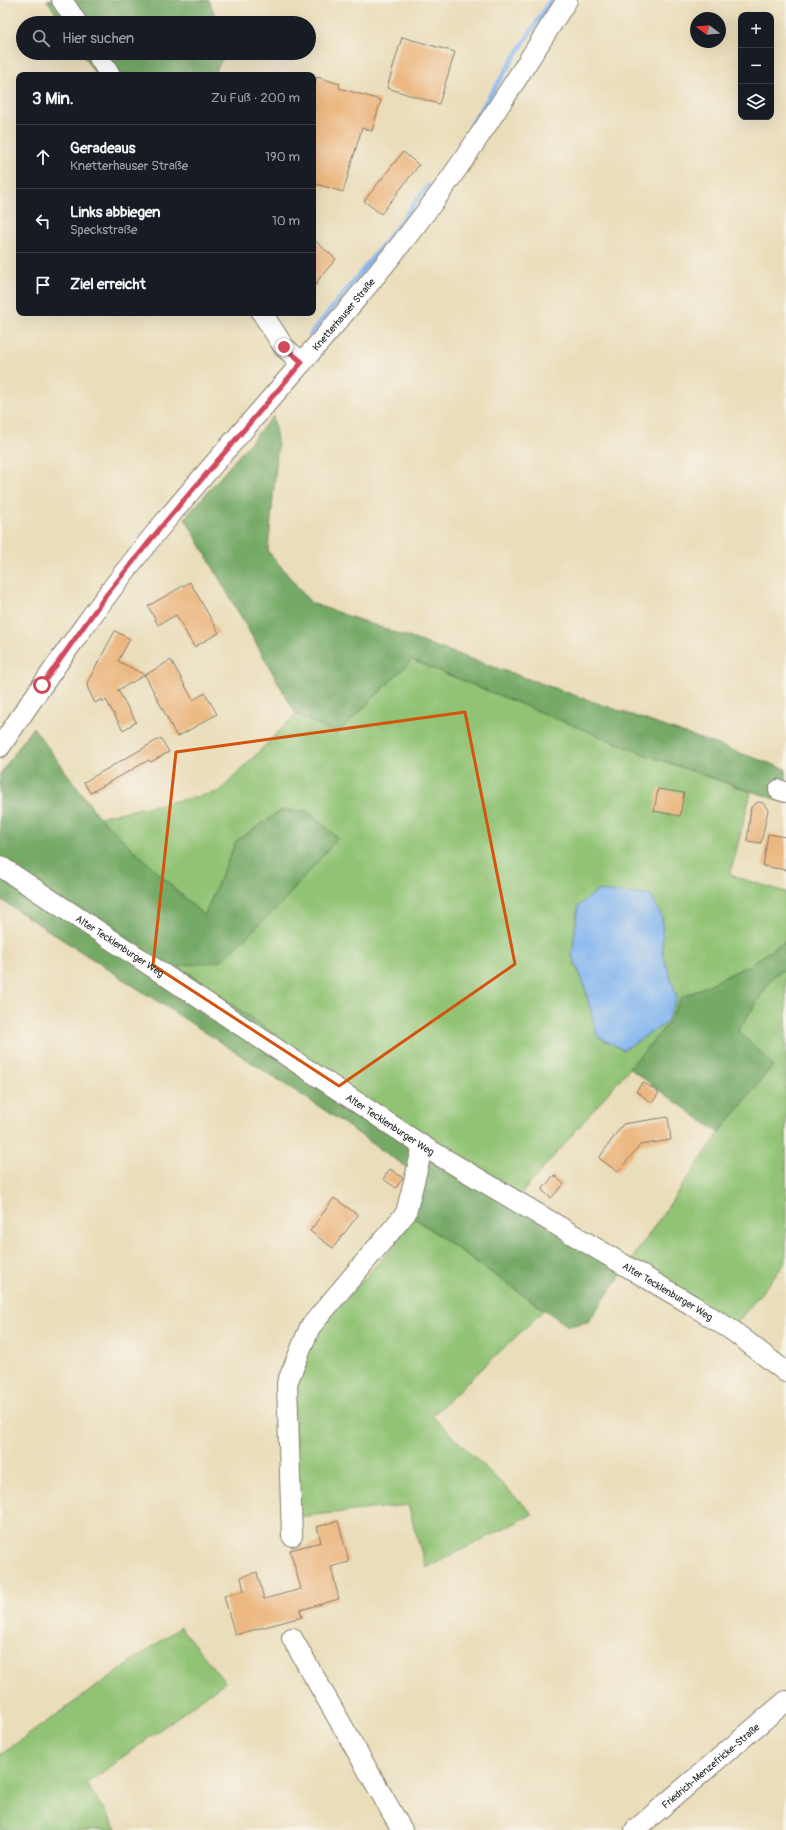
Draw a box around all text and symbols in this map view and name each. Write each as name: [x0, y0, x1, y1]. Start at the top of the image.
north arrow: [690, 12, 726, 48]
map controls: [738, 12, 774, 120]
button: +: [738, 12, 774, 48]
search box: [16, 16, 316, 60]
icon: search: [30, 27, 52, 49]
text: Hier suchen: [62, 29, 134, 48]
button: −: [738, 48, 774, 84]
button: layers: [738, 84, 774, 120]
text: 3 Min.: [32, 88, 74, 109]
text: Zu Fuß · 200 m: [211, 90, 300, 106]
text: Geradeaus: [70, 139, 136, 158]
icon: ahead: [32, 146, 54, 168]
text: 190 m: [265, 149, 300, 165]
text: Knetterhauser Straße: [70, 158, 188, 174]
text: Links abbiegen: [70, 203, 161, 222]
icon: left: [32, 210, 54, 232]
text: 10 m: [272, 213, 300, 229]
text: Speckstraße: [70, 222, 137, 238]
icon: arrive: [32, 274, 54, 296]
text: Ziel erreicht: [70, 275, 146, 294]
street label: Knetterhauser Straße: [310, 276, 378, 353]
route end: [275, 338, 293, 356]
route start: [33, 676, 51, 694]
street label: Alter Tecklenburger Weg: [73, 913, 166, 980]
street label: Alter Tecklenburger Weg: [343, 1092, 436, 1158]
street label: Alter Tecklenburger Weg: [620, 1260, 715, 1324]
street label: Friedrich-Menzefricke-Straße: [660, 1721, 762, 1812]

